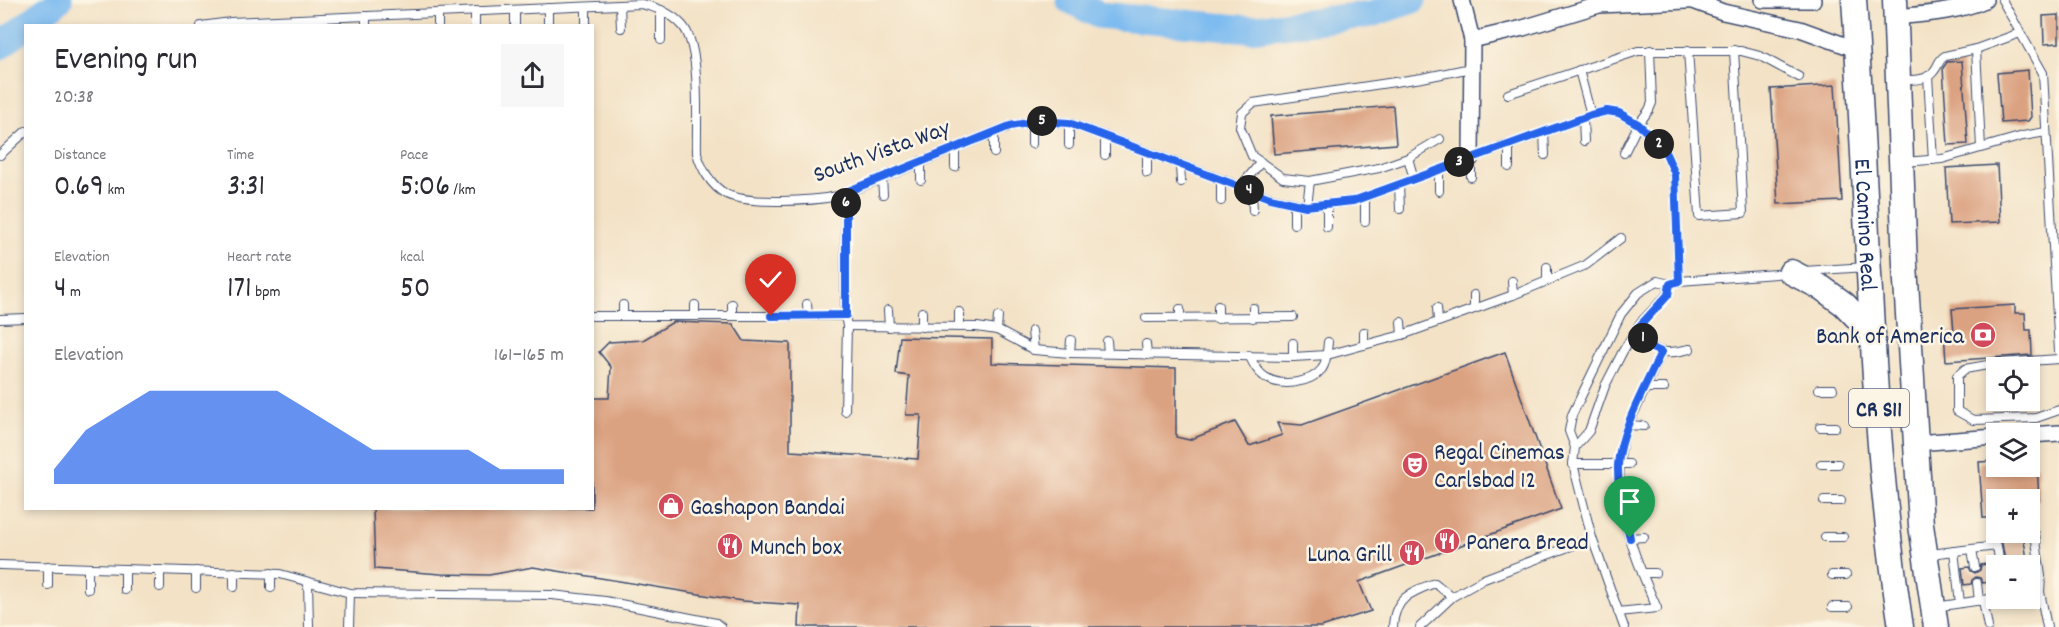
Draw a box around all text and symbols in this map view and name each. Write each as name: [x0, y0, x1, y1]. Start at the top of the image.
text: Evening run: [54, 38, 198, 85]
button: share: [501, 44, 564, 107]
text: 20:38: [54, 84, 94, 112]
pin: 5: [1027, 106, 1057, 136]
text: 5: [1038, 109, 1046, 132]
street label: South Vista Way: [809, 112, 956, 193]
pin: 2: [1644, 129, 1674, 159]
text: 2: [1656, 132, 1663, 155]
text: Distance: [54, 144, 106, 167]
text: Time: [227, 144, 254, 167]
text: Pace: [400, 144, 428, 167]
pin: 3: [1444, 147, 1474, 177]
text: 3: [1455, 150, 1463, 173]
street label: El Camino Real: [1843, 158, 1884, 292]
text: 0.69: [54, 167, 104, 210]
text: 3:31: [227, 167, 265, 210]
text: 5:06: [400, 167, 450, 210]
pin: 4: [1234, 175, 1264, 205]
text: 4: [1246, 178, 1252, 201]
text: km: [104, 179, 125, 202]
text: /km: [450, 179, 476, 202]
pin: 6: [831, 188, 861, 218]
text: 6: [842, 191, 850, 214]
text: Elevation: [54, 246, 110, 269]
text: Heart rate: [227, 246, 292, 269]
text: kcal: [400, 246, 424, 269]
pin: [745, 254, 796, 316]
icon: check: [754, 263, 787, 296]
text: 4: [54, 269, 66, 312]
text: 171: [227, 269, 252, 312]
text: 50: [400, 269, 430, 312]
text: m: [66, 281, 81, 304]
text: bpm: [252, 281, 281, 304]
bank icon: Bank of America: [1968, 320, 1998, 350]
place label: Bank of America: [1816, 321, 1965, 355]
pin: 1: [1628, 323, 1658, 353]
text: 1: [1641, 326, 1645, 349]
text: Elevation: [54, 342, 124, 370]
text: 161–165 m: [494, 342, 564, 370]
map controls: [1986, 357, 2040, 609]
button: locate: [1986, 357, 2040, 411]
road number: CR S11: [1849, 389, 1909, 427]
button: layers: [1986, 423, 2040, 477]
place label: Regal Cinemas Carlsbad 12: [1434, 437, 1565, 499]
theatre icon: Regal Cinemas Carlsbad 12: [1400, 450, 1430, 480]
pin: [1604, 476, 1655, 538]
icon: arrive: [1613, 485, 1646, 518]
button: +: [1986, 489, 2040, 543]
shop icon: Gashapon Bandai: [656, 491, 686, 521]
place label: Gashapon Bandai: [690, 492, 845, 526]
restaurant icon: Panera Bread: [1432, 526, 1462, 556]
place label: Panera Bread: [1466, 527, 1589, 561]
restaurant icon: Munch box: [715, 531, 745, 561]
place label: Munch box: [750, 532, 842, 566]
restaurant icon: Luna Grill: [1397, 538, 1427, 568]
place label: Luna Grill: [1307, 539, 1392, 573]
button: −: [1986, 555, 2040, 609]

